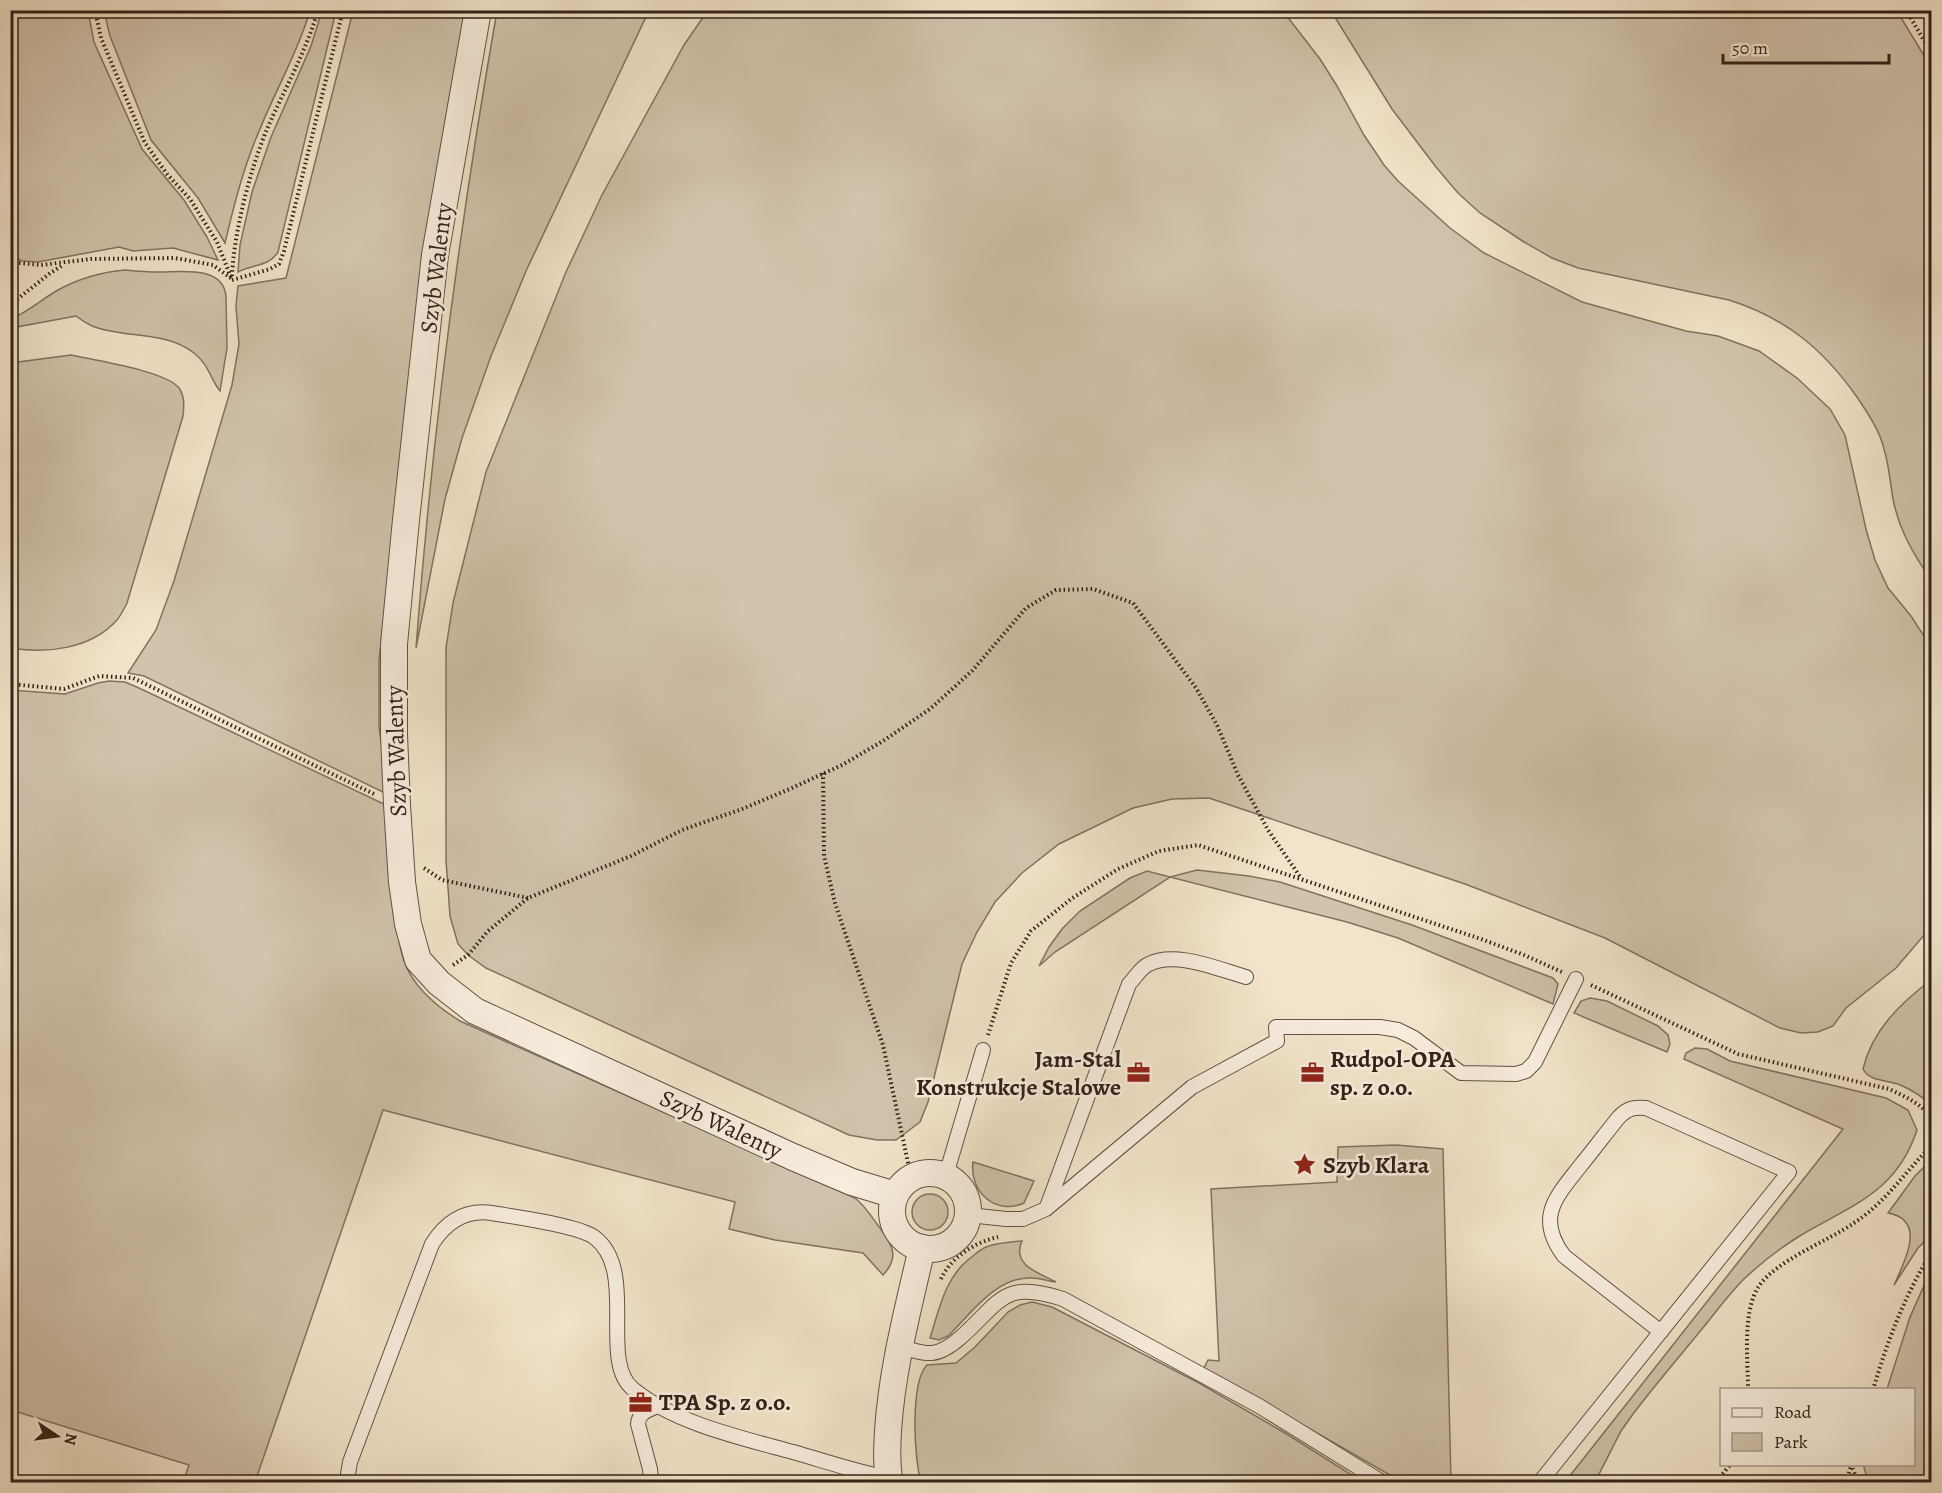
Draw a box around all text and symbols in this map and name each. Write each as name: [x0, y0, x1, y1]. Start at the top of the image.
scale bar: [1723, 27, 1890, 65]
text: 50 m: [1732, 36, 1768, 60]
street label: Szyb Walenty: [412, 201, 460, 335]
street label: Szyb Walenty: [378, 684, 414, 817]
place label: Jam-Stal Konstrukcje Stalowe: [916, 1043, 1122, 1103]
place label: Rudpol-OPA sp. z o.o.: [1330, 1043, 1456, 1103]
office icon: Jam-Stal Konstrukcje Stalowe: [1126, 1060, 1152, 1086]
office icon: Rudpol-OPA sp. z o.o.: [1299, 1060, 1325, 1086]
street label: Szyb Walenty: [655, 1082, 788, 1166]
place label: Szyb Klara: [1323, 1149, 1430, 1181]
place icon: Szyb Klara: [1292, 1152, 1318, 1178]
place label: TPA Sp. z o.o.: [659, 1386, 791, 1418]
legend: [1720, 1388, 1915, 1466]
office icon: TPA Sp. z o.o.: [628, 1389, 654, 1415]
text: Road: [1774, 1400, 1812, 1424]
north arrow: [27, 1406, 87, 1466]
text: Park: [1774, 1430, 1808, 1454]
text: N: [59, 1431, 83, 1448]

